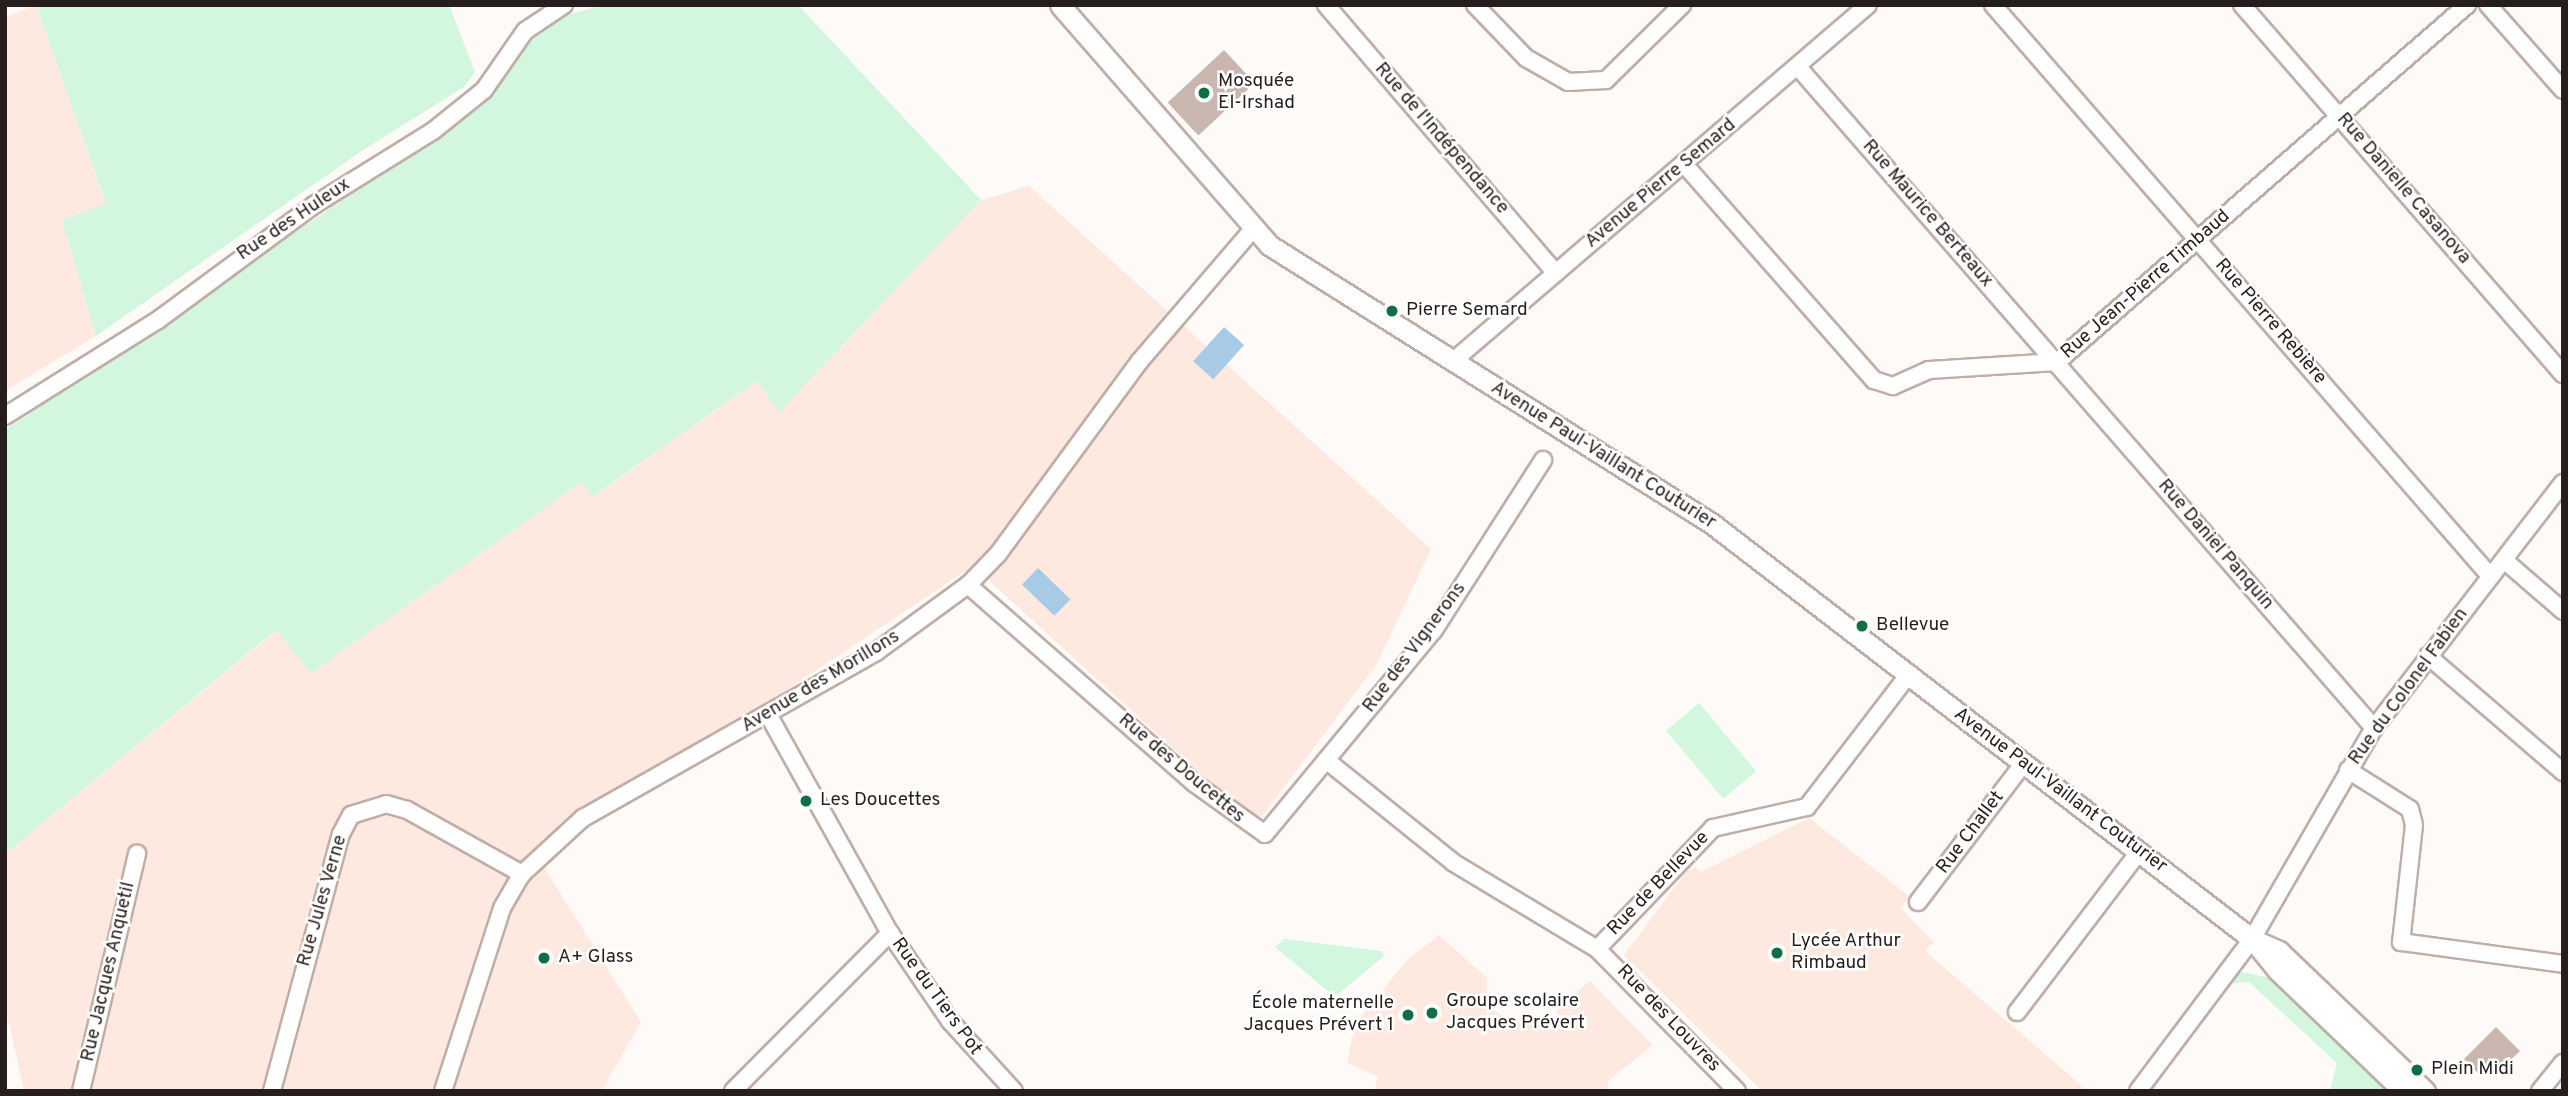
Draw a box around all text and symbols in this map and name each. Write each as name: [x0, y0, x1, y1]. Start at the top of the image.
street label: Rue de l'Indépendance: [1369, 59, 1513, 219]
place label: Mosquée El-Irshad: [1218, 71, 1295, 115]
marker: Mosquée El-Irshad: [1196, 85, 1212, 101]
street label: Rue Danielle Casanova: [2331, 109, 2475, 269]
street label: Avenue Pierre Semard: [1581, 114, 1741, 254]
street label: Rue Maurice Berteaux: [1857, 136, 1997, 292]
street label: Rue des Huleux: [233, 174, 355, 266]
street label: Rue Jean-Pierre Timbaud: [2057, 205, 2235, 365]
street label: Rue Pierre Rebière: [2209, 255, 2331, 389]
place label: Pierre Semard: [1406, 300, 1528, 322]
marker: Pierre Semard: [1384, 303, 1400, 319]
street label: Avenue Paul-Vaillant Couturier: [1486, 377, 1720, 535]
street label: Rue Daniel Panquin: [2152, 475, 2278, 615]
street label: Rue des Vignerons: [1358, 578, 1472, 718]
street label: Rue du Colonel Fabien: [2344, 604, 2474, 770]
place label: Bellevue: [1876, 615, 1949, 637]
marker: Bellevue: [1854, 618, 1870, 634]
street label: Avenue des Morillons: [738, 626, 904, 738]
street label: Avenue Paul-Vaillant Couturier: [1949, 703, 2171, 879]
street label: Rue des Doucettes: [1113, 709, 1249, 829]
street label: Rue Challet: [1932, 787, 2010, 879]
place label: Les Doucettes: [820, 790, 941, 812]
marker: Les Doucettes: [798, 793, 814, 809]
street label: Rue de Bellevue: [1603, 827, 1715, 941]
street label: Rue Jules Verne: [293, 832, 353, 970]
street label: Rue Jacques Anquetil: [77, 880, 141, 1064]
place label: Lycée Arthur Rimbaud: [1791, 931, 1902, 975]
street label: Rue du Tiers Pot: [886, 934, 986, 1060]
marker: Lycée Arthur Rimbaud: [1769, 945, 1785, 961]
place label: A+ Glass: [558, 947, 633, 969]
marker: A+ Glass: [536, 950, 552, 966]
street label: Rue des Louvres: [1611, 961, 1725, 1077]
place label: Groupe scolaire Jacques Prévert: [1446, 991, 1585, 1035]
place label: École maternelle Jacques Prévert 1: [1243, 993, 1394, 1037]
marker: Groupe scolaire Jacques Prévert: [1424, 1005, 1440, 1021]
marker: École maternelle Jacques Prévert 1: [1400, 1007, 1416, 1023]
place label: Plein Midi: [2431, 1059, 2514, 1081]
marker: Plein Midi: [2409, 1062, 2425, 1078]

